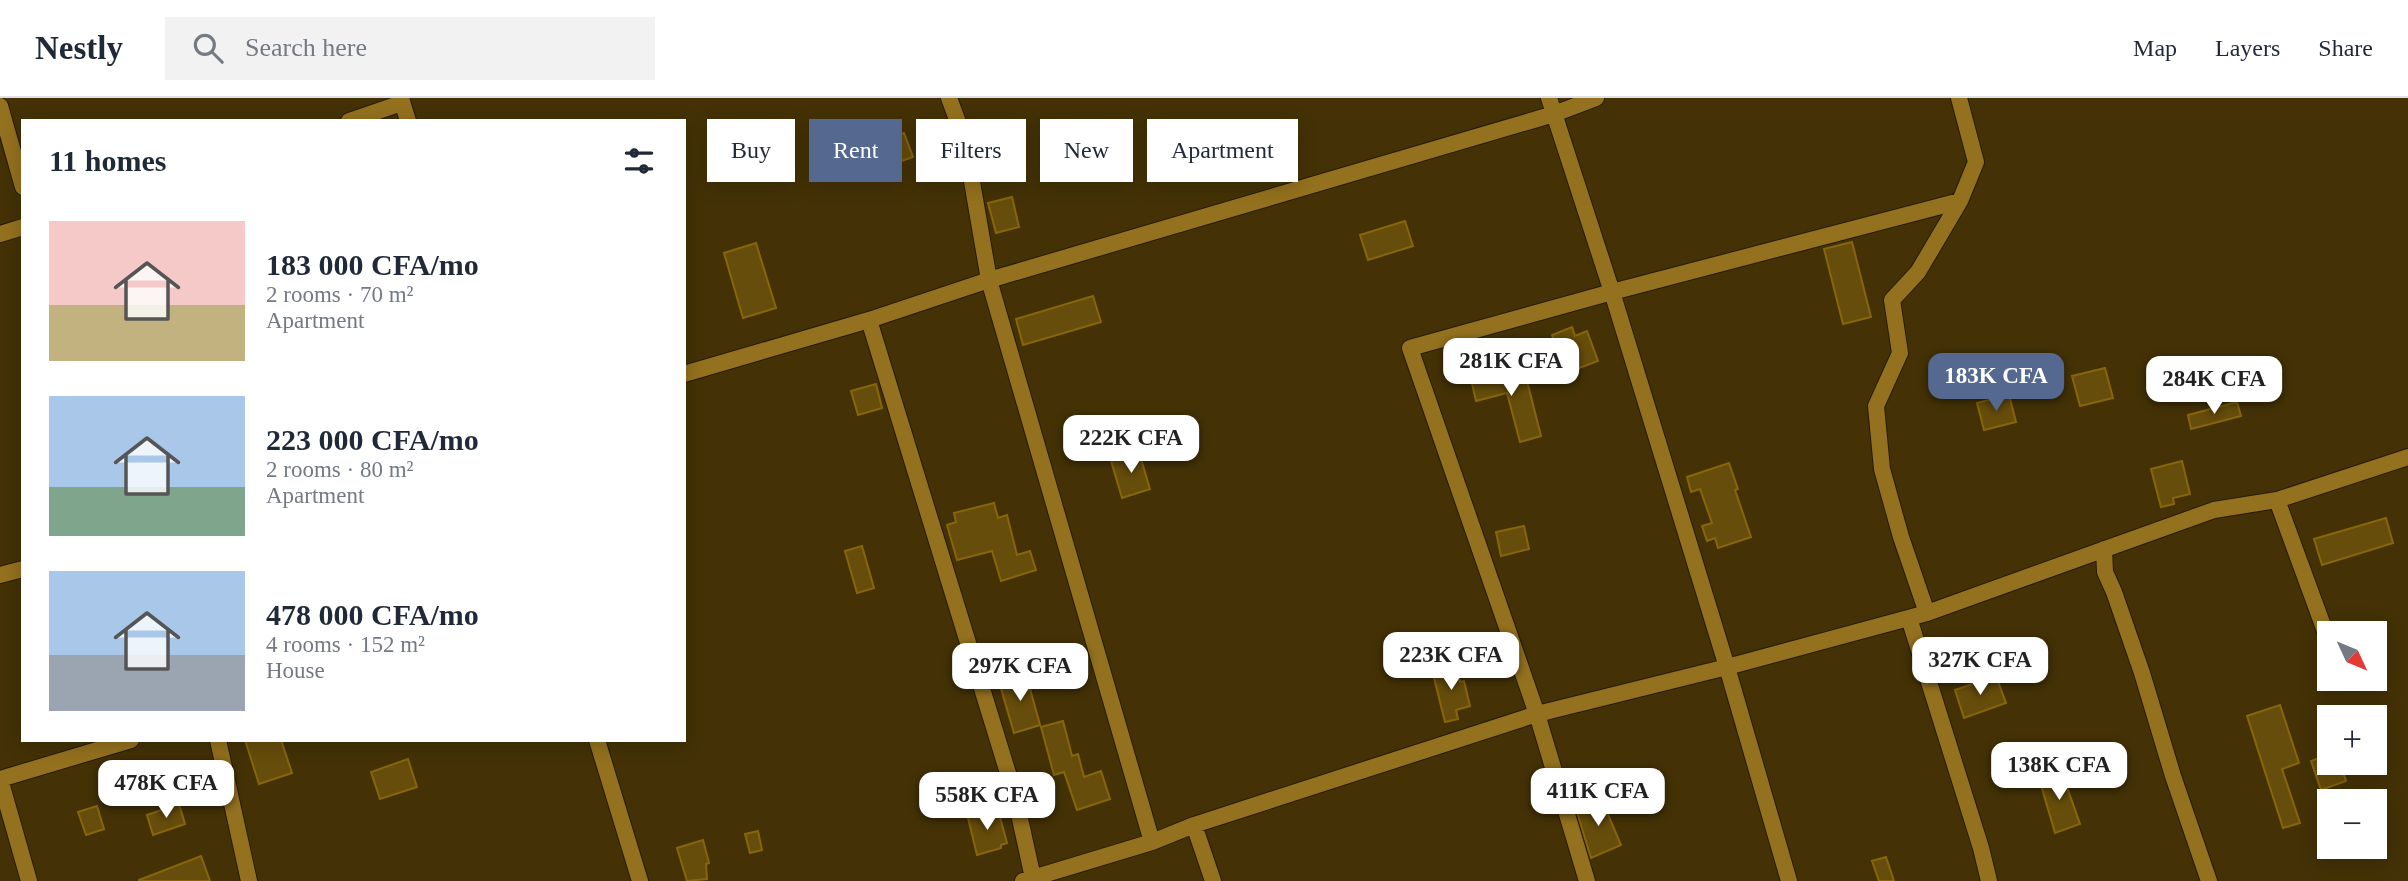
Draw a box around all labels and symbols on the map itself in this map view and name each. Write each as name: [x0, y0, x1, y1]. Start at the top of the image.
pin: 281K CFA: [1439, 338, 1583, 398]
pin: 183K CFA: [1924, 354, 2068, 413]
pin: 284K CFA: [2142, 356, 2286, 416]
pin: 222K CFA: [1059, 416, 1203, 475]
north arrow: [2317, 621, 2387, 691]
pin: 223K CFA: [1379, 632, 1523, 692]
pin: 327K CFA: [1908, 638, 2052, 697]
pin: 297K CFA: [948, 644, 1092, 703]
pin: 138K CFA: [1987, 742, 2131, 802]
pin: 478K CFA: [94, 760, 238, 820]
pin: 411K CFA: [1526, 768, 1670, 828]
pin: 558K CFA: [915, 772, 1059, 832]

